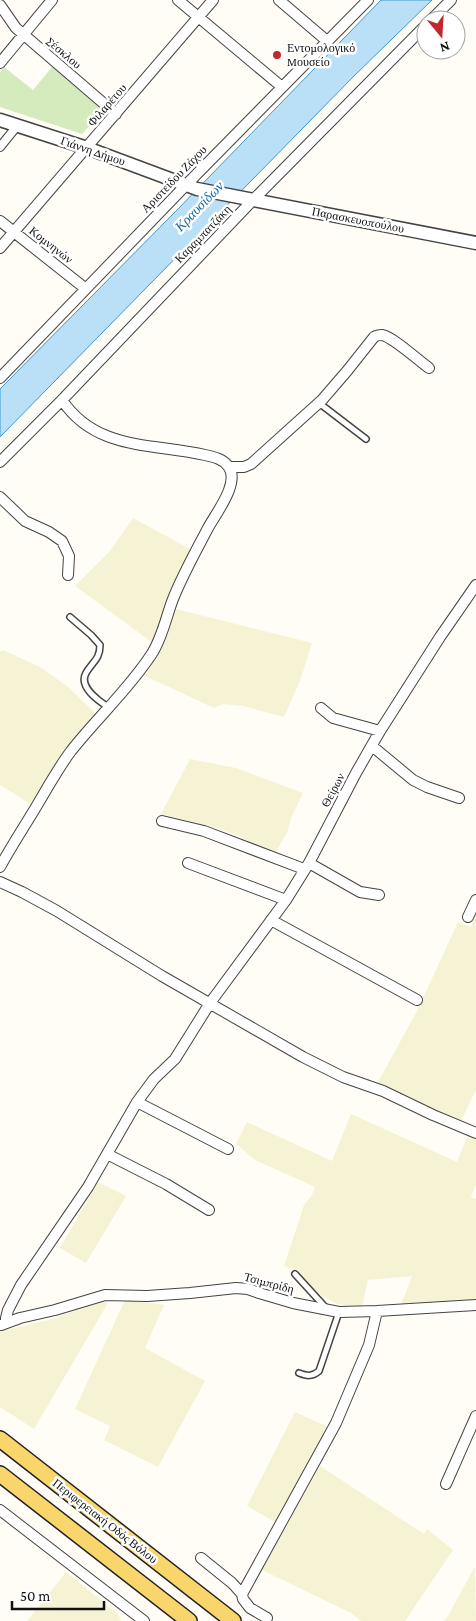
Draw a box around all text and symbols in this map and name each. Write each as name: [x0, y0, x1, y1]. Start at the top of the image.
north arrow: [416, 10, 466, 60]
street label: Σέσκλου: [44, 34, 84, 72]
text: N: [438, 38, 452, 57]
place label: Εντομολογικό Mουσείο: [287, 41, 355, 69]
marker: Εντομολογικό Mουσείο: [271, 49, 283, 61]
street label: Φιλαρέτου: [85, 81, 129, 129]
street label: Γιάννη Δήμου: [59, 133, 127, 169]
street label: Αριστείδου Ζάχου: [138, 142, 210, 215]
water label: Κραυσίδων: [171, 177, 227, 235]
street label: Καραμπατζάκη: [172, 202, 234, 266]
street label: Παρασκευοπούλου: [311, 204, 405, 236]
street label: Κομνηνών: [26, 224, 76, 267]
street label: Θείρων: [318, 770, 348, 809]
street label: Τσιμπρίδη: [242, 1270, 296, 1296]
street label: Περιφερειακή Οδός Βόλου: [50, 1476, 160, 1566]
scale bar: [12, 1578, 105, 1610]
text: 50 m: [20, 1588, 50, 1604]

